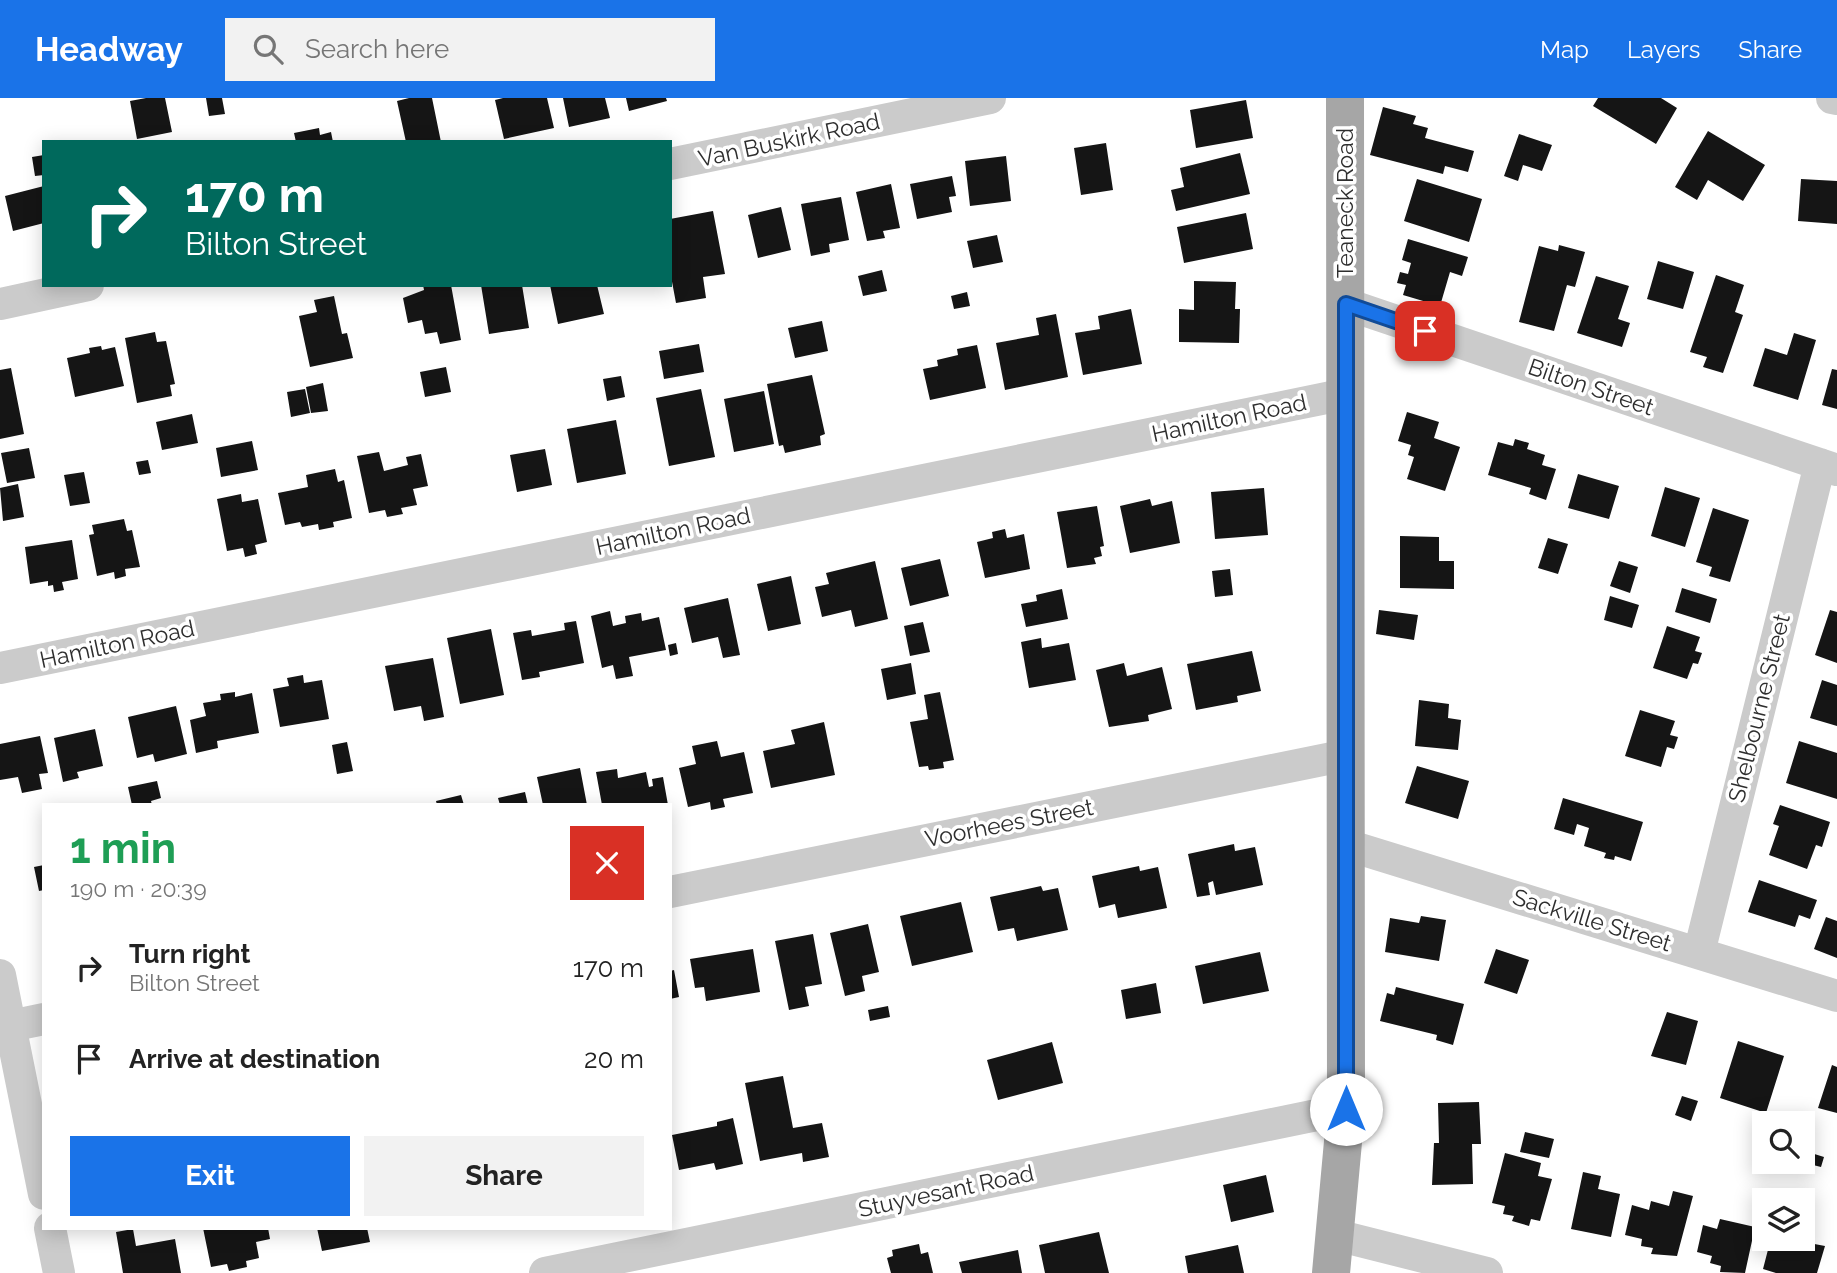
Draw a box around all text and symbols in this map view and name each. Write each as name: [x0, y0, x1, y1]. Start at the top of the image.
search box: [225, 18, 715, 81]
text: Headway: [35, 30, 183, 69]
icon: search: [249, 30, 287, 68]
text: Search here: [305, 34, 449, 64]
text: Map: [1540, 35, 1589, 64]
text: Layers: [1627, 35, 1700, 64]
text: Share: [1738, 35, 1802, 64]
street label: Van Buskirk Road: [696, 107, 882, 172]
street label: Teaneck Road: [1331, 128, 1358, 278]
text: 170 m: [185, 166, 324, 223]
icon: right: [70, 168, 161, 259]
text: Bilton Street: [185, 225, 367, 262]
pin: [1395, 301, 1455, 361]
icon: arrive: [1406, 312, 1444, 350]
street label: Bilton Street: [1525, 352, 1658, 421]
street label: Hamilton Road: [1149, 388, 1309, 447]
street label: Hamilton Road: [593, 501, 753, 560]
street label: Shelbourne Street: [1722, 611, 1795, 805]
street label: Hamilton Road: [37, 614, 197, 673]
street label: Voorhees Street: [923, 793, 1096, 852]
text: 1 min: [70, 824, 176, 873]
button: close: [570, 826, 644, 900]
text: 190 m · 20:39: [70, 875, 207, 902]
street label: Sackville Street: [1510, 883, 1675, 957]
text: Turn right: [129, 939, 250, 969]
icon: right: [70, 949, 108, 987]
text: 170 m: [573, 953, 644, 983]
text: Bilton Street: [129, 969, 260, 996]
icon: arrive: [70, 1040, 108, 1078]
text: Arrive at destination: [129, 1044, 380, 1074]
text: 20 m: [584, 1044, 644, 1074]
position arrow: [1309, 1072, 1383, 1146]
map controls: [1752, 1111, 1815, 1251]
button: search: [1752, 1111, 1815, 1174]
button: Exit: [70, 1136, 350, 1216]
button: Share: [364, 1136, 644, 1216]
street label: Stuyvesant Road: [856, 1159, 1036, 1222]
button: layers: [1752, 1188, 1815, 1251]

